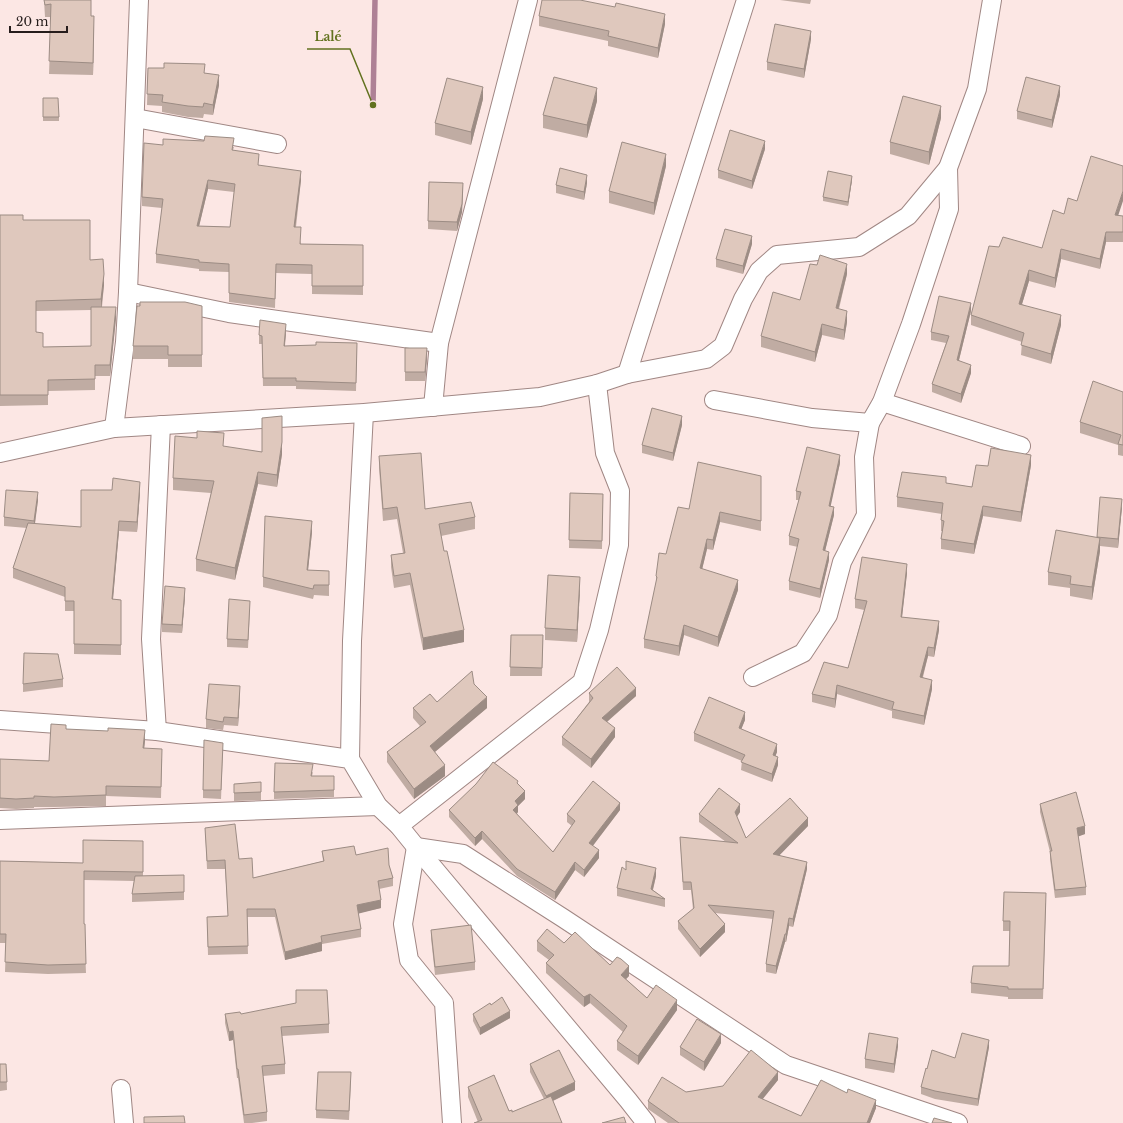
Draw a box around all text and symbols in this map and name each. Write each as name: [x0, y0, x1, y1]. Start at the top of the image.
scale bar: [10, 8, 67, 34]
text: 20 m: [16, 14, 48, 29]
callout: Lalé: [307, 25, 350, 49]
text: Lalé: [314, 29, 342, 44]

